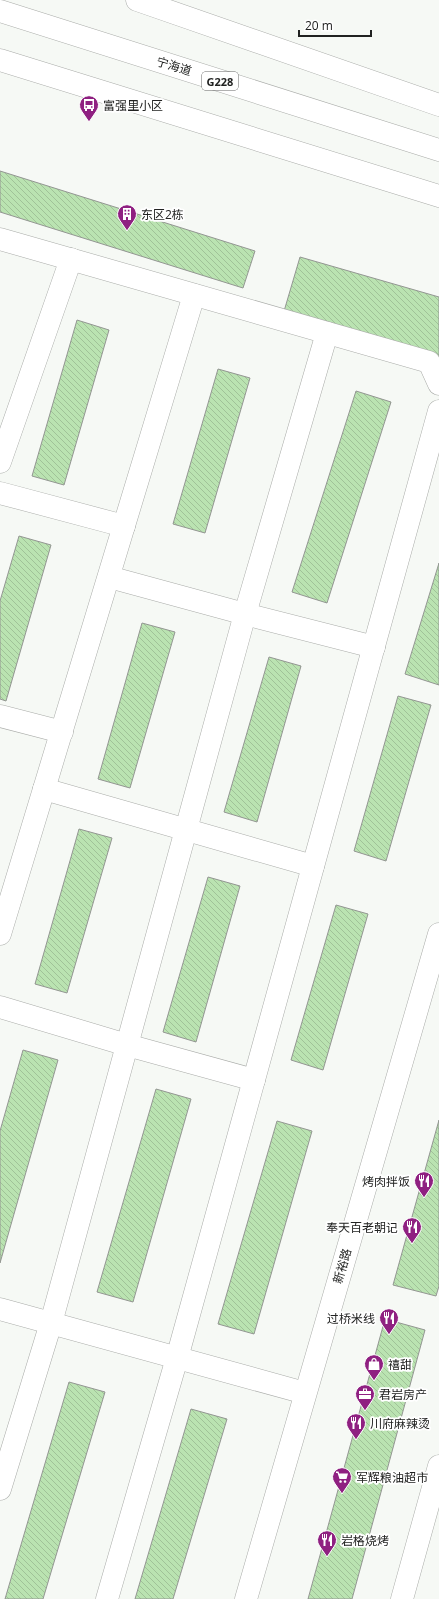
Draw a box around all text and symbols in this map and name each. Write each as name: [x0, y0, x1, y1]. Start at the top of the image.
scale bar: [299, 12, 371, 38]
text: 20 m: [305, 17, 333, 34]
street label: 宁海道: [154, 53, 194, 79]
road number: G228: [202, 72, 238, 90]
bus stop icon: 富强里小区: [78, 94, 100, 122]
place label: 富强里小区: [103, 97, 163, 114]
building icon: 东区2栋: [116, 203, 138, 231]
place label: 东区2栋: [141, 206, 184, 223]
restaurant icon: 烤肉拌饭: [413, 1170, 435, 1198]
place label: 烤肉拌饭: [362, 1173, 410, 1190]
restaurant icon: 奉天百老朝记: [401, 1216, 423, 1244]
place label: 奉天百老朝记: [326, 1219, 398, 1236]
street label: 新裕路: [329, 1246, 355, 1286]
restaurant icon: 过桥米线: [378, 1307, 400, 1335]
place label: 过桥米线: [327, 1310, 375, 1327]
shop icon: 禧甜: [363, 1353, 385, 1381]
place label: 禧甜: [388, 1356, 412, 1373]
office icon: 君岩房产: [354, 1383, 376, 1411]
place label: 君岩房产: [379, 1386, 427, 1403]
restaurant icon: 川府麻辣烫: [345, 1412, 367, 1440]
place label: 川府麻辣烫: [370, 1415, 430, 1432]
supermarket icon: 军辉粮油超市: [331, 1466, 353, 1494]
place label: 军辉粮油超市: [356, 1469, 428, 1486]
restaurant icon: 岩格烧烤: [316, 1529, 338, 1557]
place label: 岩格烧烤: [341, 1532, 389, 1549]

